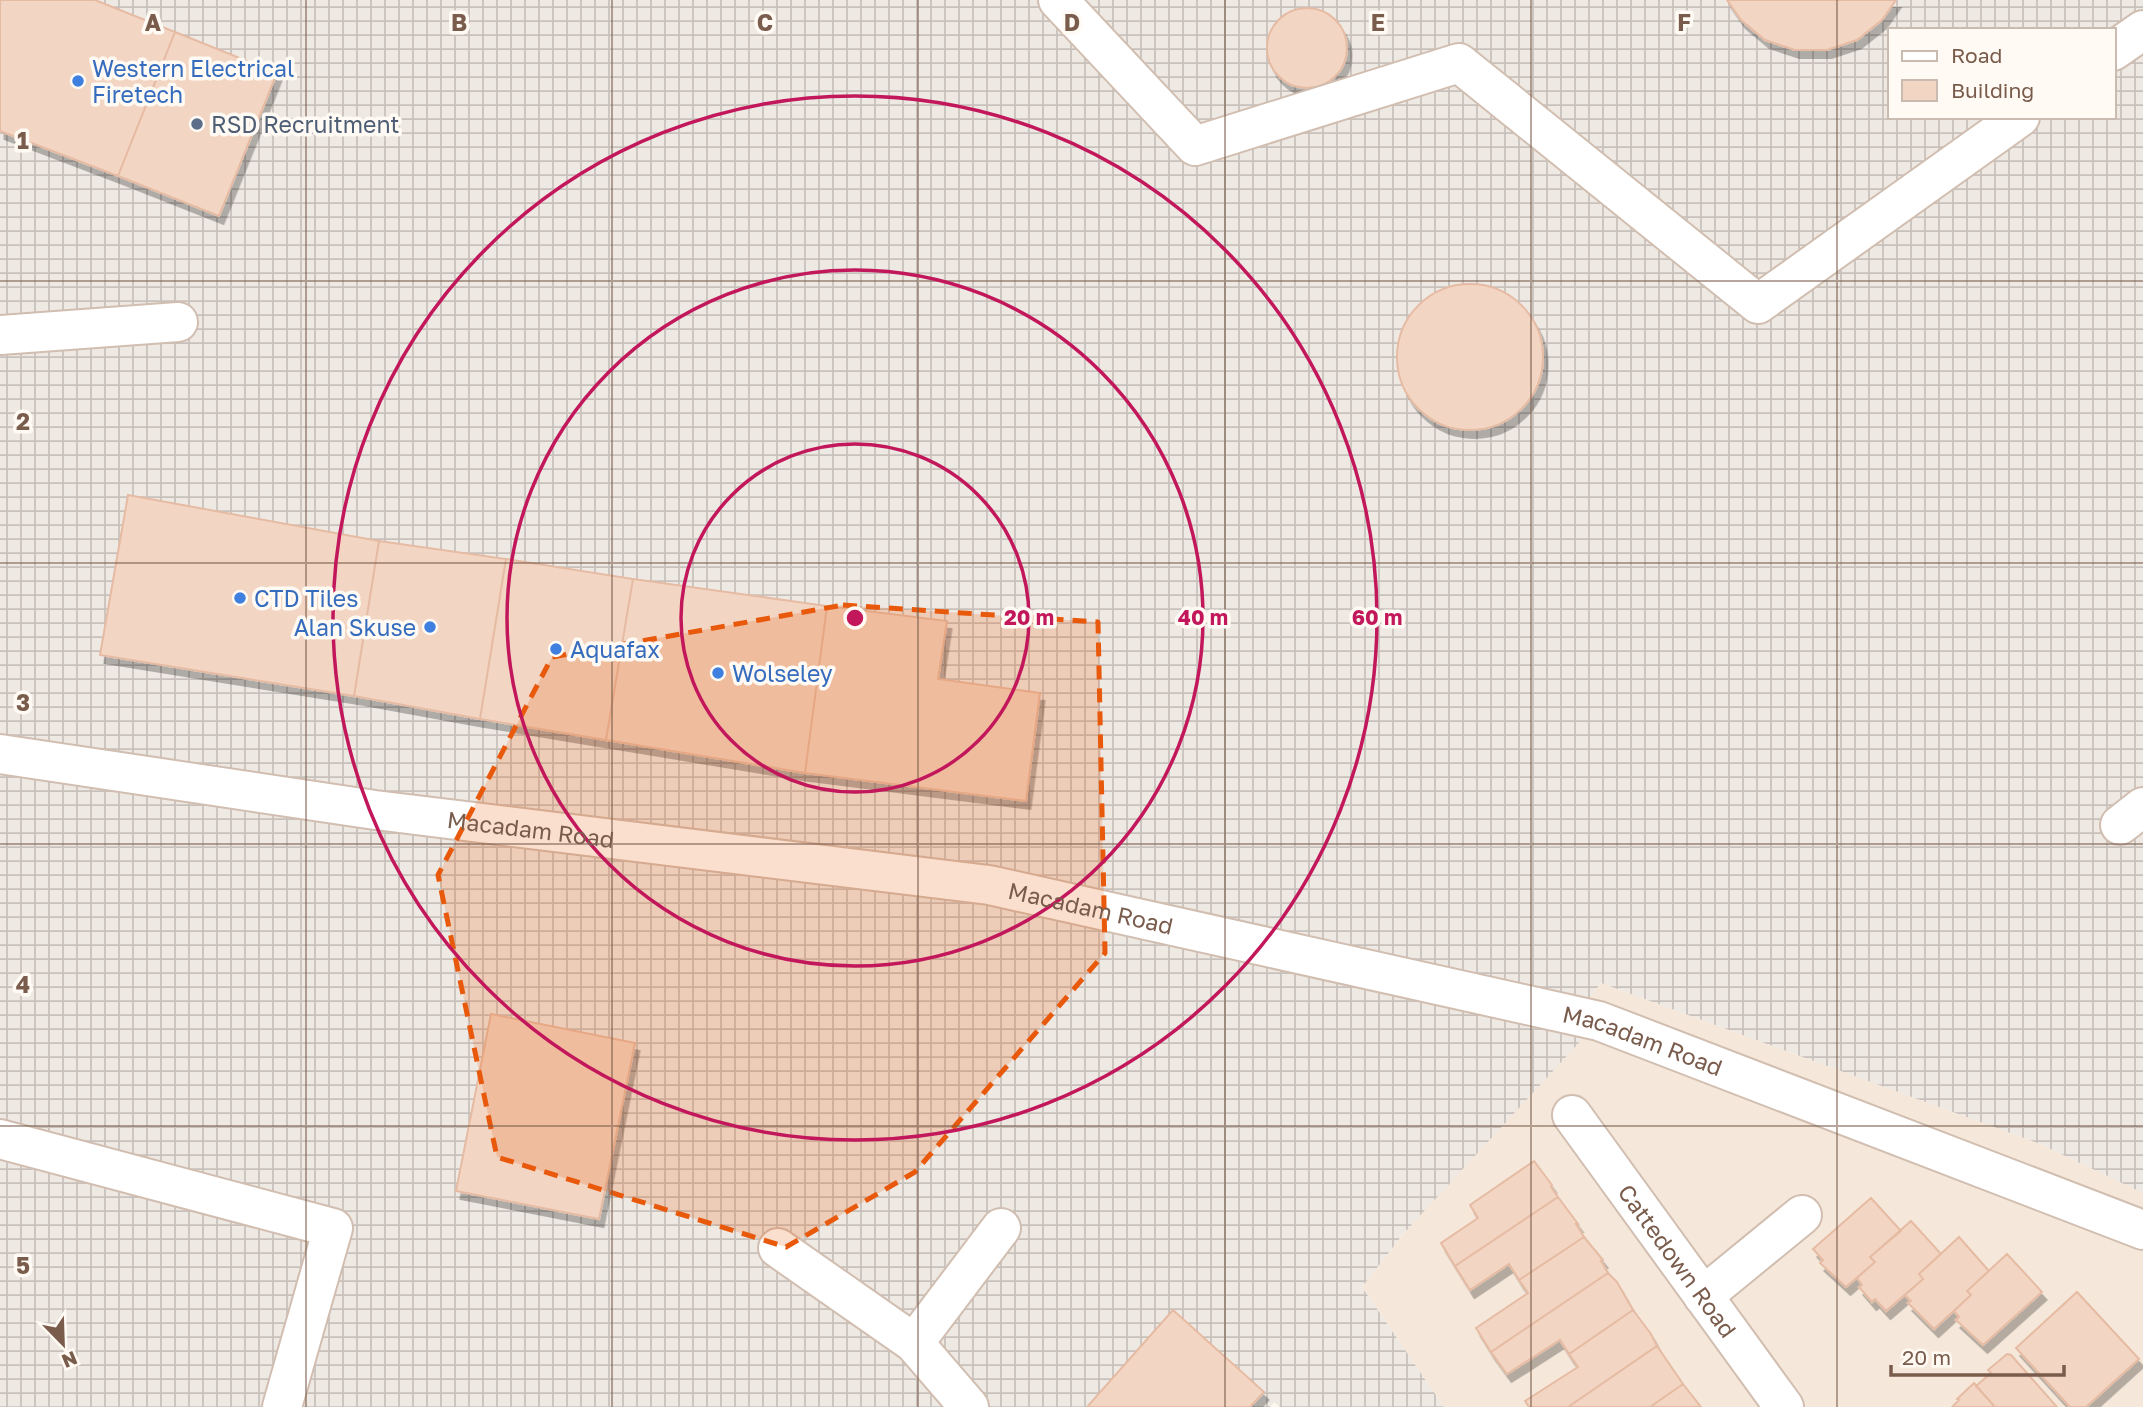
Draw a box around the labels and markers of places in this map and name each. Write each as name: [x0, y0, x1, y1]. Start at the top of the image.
place label: Western Electrical Firetech: [92, 54, 294, 108]
marker: Western Electrical Firetech: [70, 73, 86, 89]
place label: RSD Recruitment: [211, 110, 400, 138]
marker: RSD Recruitment: [189, 116, 205, 132]
place label: CTD Tiles: [254, 584, 358, 612]
marker: CTD Tiles: [232, 590, 248, 606]
centre of rings: [843, 606, 867, 630]
place label: Alan Skuse: [294, 613, 416, 641]
marker: Alan Skuse: [422, 619, 438, 635]
place label: Aquafax: [570, 635, 660, 663]
marker: Aquafax: [548, 641, 564, 657]
place label: Wolseley: [732, 659, 833, 687]
marker: Wolseley: [710, 665, 726, 681]

